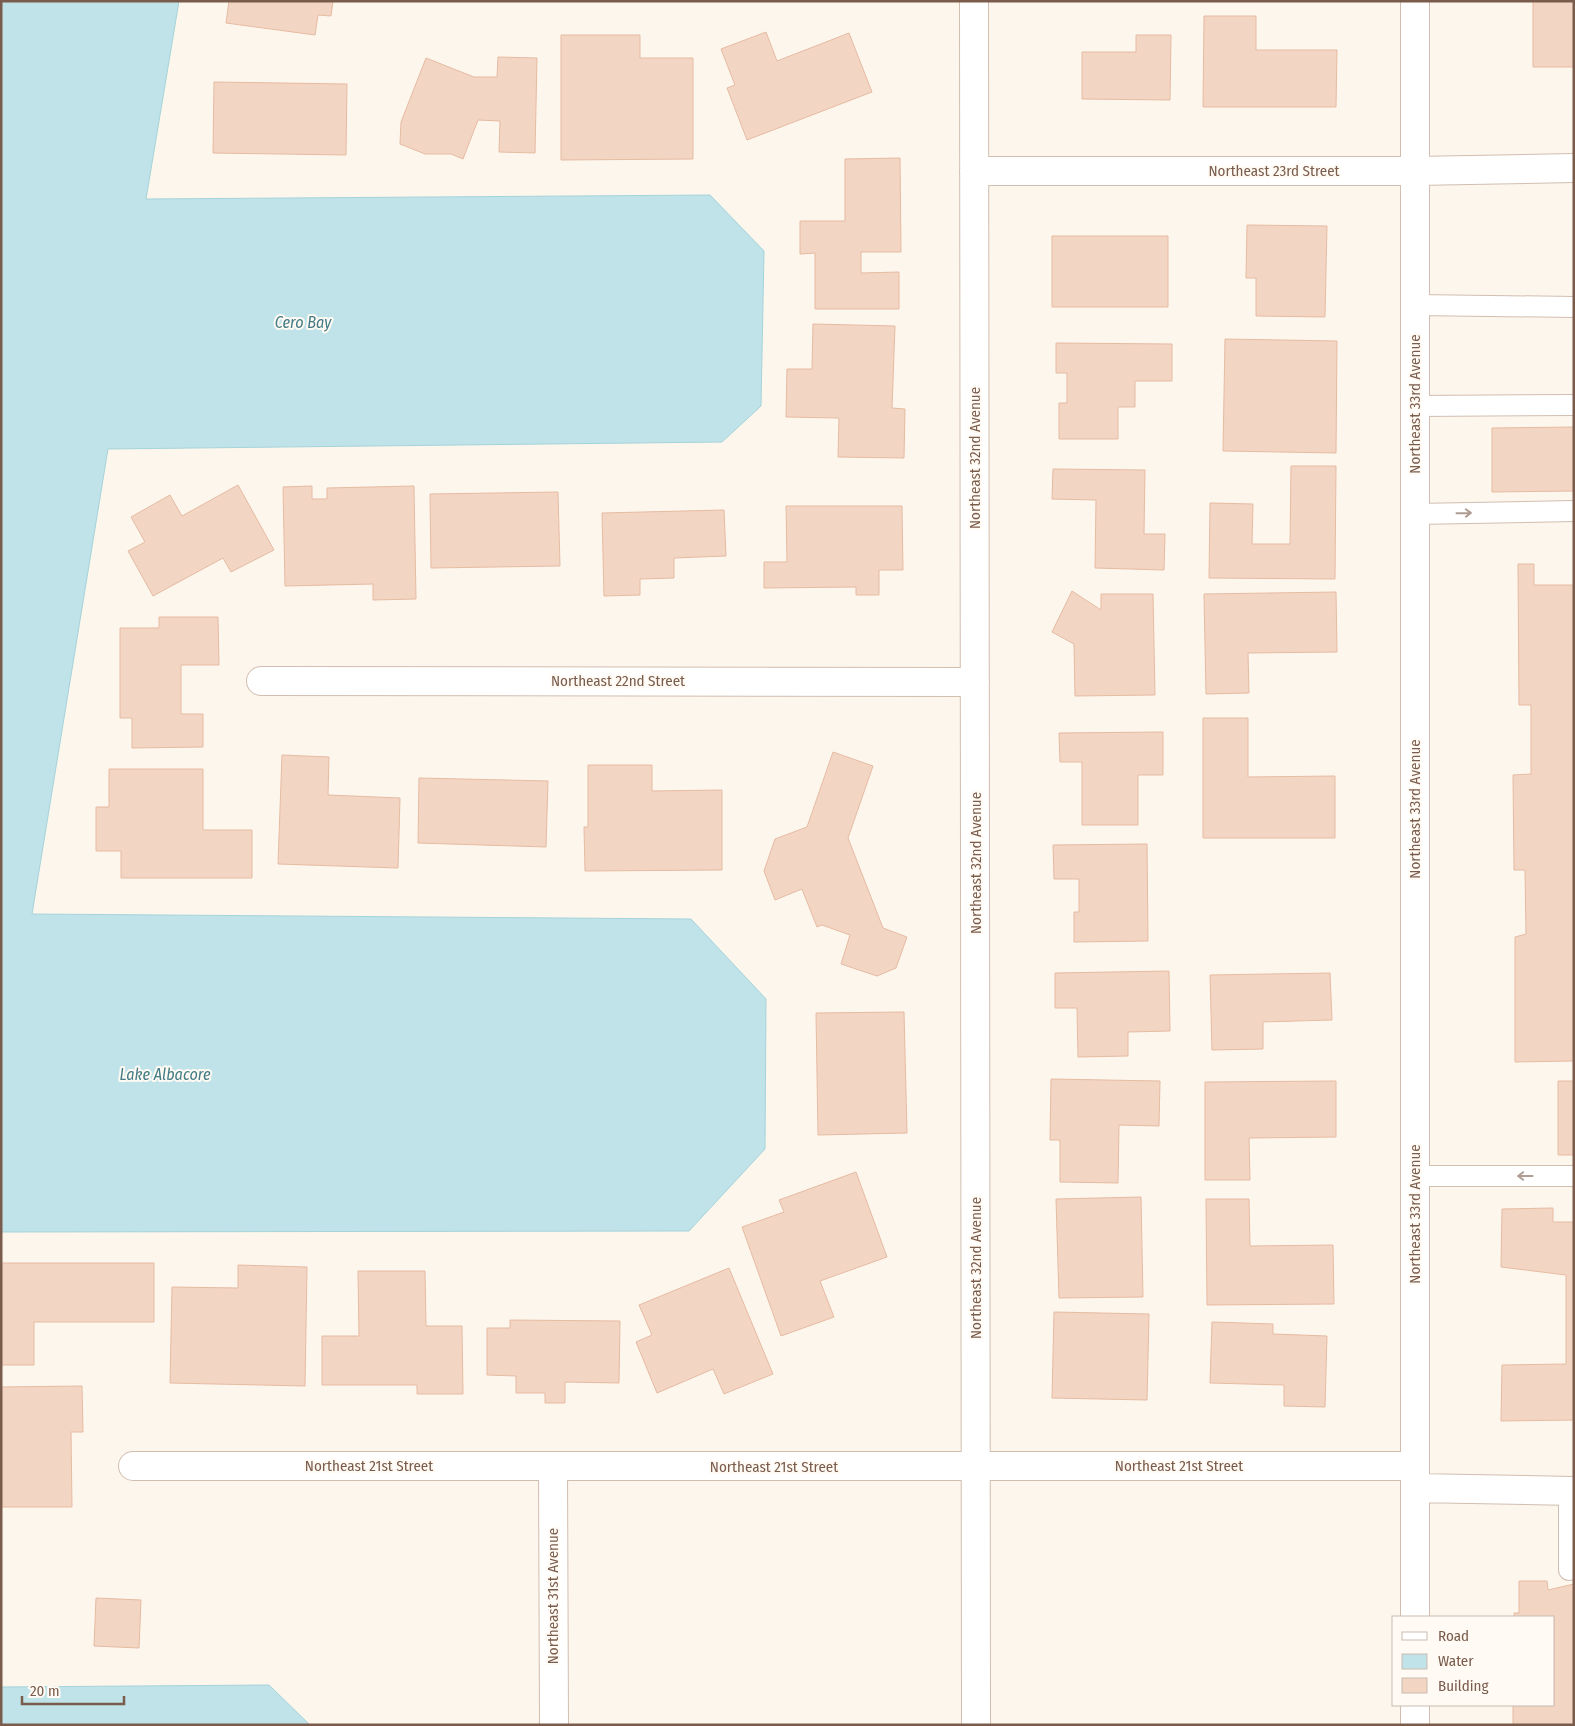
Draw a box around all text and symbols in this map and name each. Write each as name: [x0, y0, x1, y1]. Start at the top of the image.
street label: Northeast 23rd Street: [1208, 162, 1340, 180]
water label: Cero Bay: [275, 313, 332, 332]
street label: Northeast 33rd Avenue: [1406, 334, 1424, 474]
street label: Northeast 32nd Avenue: [966, 387, 984, 529]
one-way arrow: [1456, 509, 1472, 518]
street label: Northeast 22nd Street: [551, 672, 685, 690]
street label: Northeast 33rd Avenue: [1406, 739, 1424, 879]
street label: Northeast 32nd Avenue: [967, 792, 985, 934]
water label: Lake Albacore: [120, 1065, 211, 1084]
street label: Northeast 33rd Avenue: [1406, 1144, 1424, 1284]
one-way arrow: [1517, 1171, 1534, 1181]
street label: Northeast 32nd Avenue: [967, 1197, 985, 1339]
street label: Northeast 21st Street: [305, 1457, 433, 1475]
street label: Northeast 21st Street: [1115, 1457, 1243, 1475]
street label: Northeast 21st Street: [710, 1458, 838, 1476]
street label: Northeast 31st Avenue: [544, 1528, 562, 1664]
legend: [1392, 1616, 1555, 1706]
text: Road: [1438, 1627, 1469, 1645]
text: Water: [1438, 1652, 1474, 1670]
scale bar: [22, 1674, 125, 1706]
text: Building: [1438, 1677, 1489, 1695]
text: 20 m: [30, 1682, 60, 1700]

